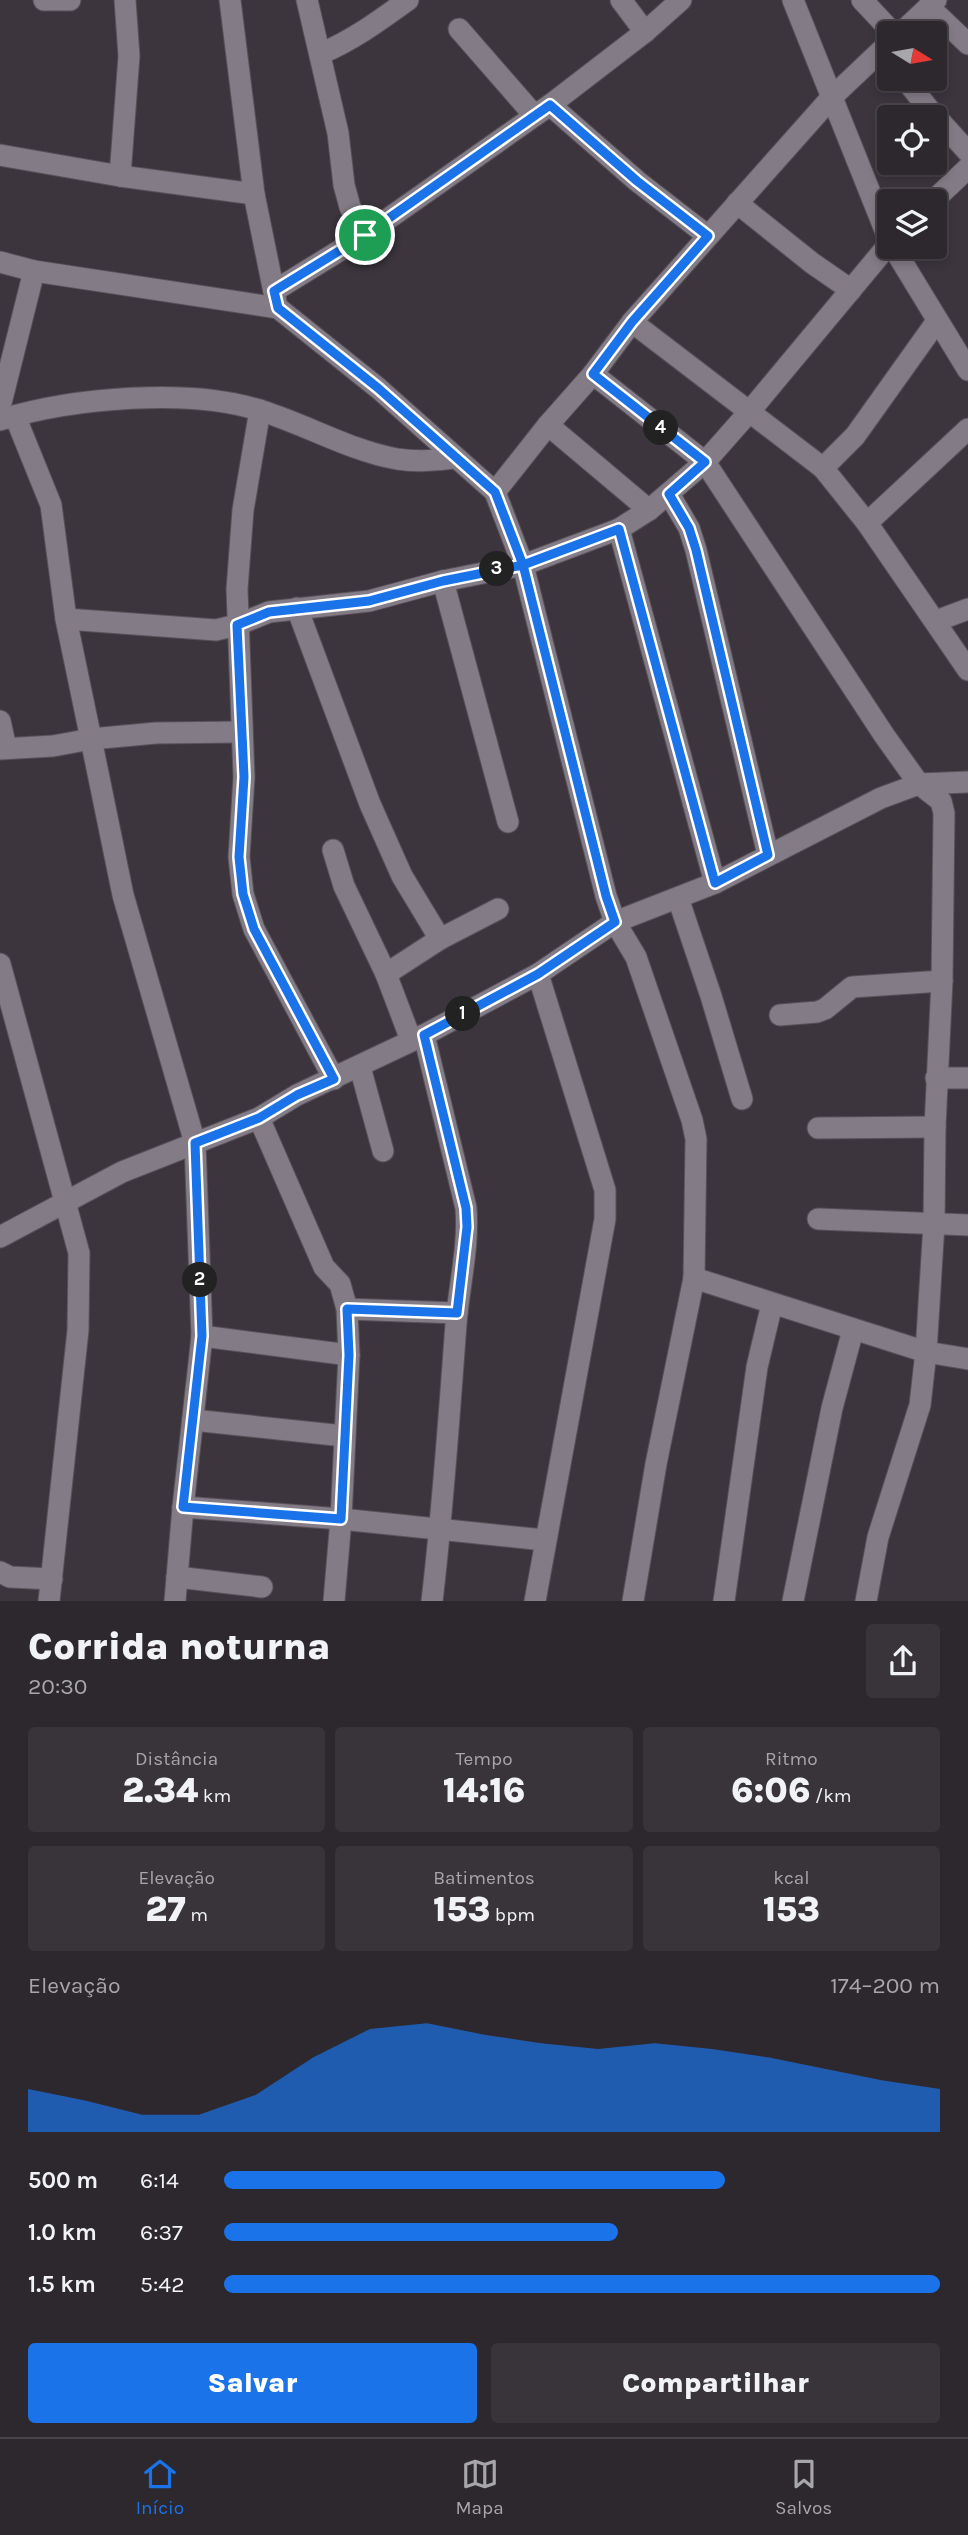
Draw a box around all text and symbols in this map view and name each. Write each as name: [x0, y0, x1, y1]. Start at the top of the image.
north arrow: [877, 21, 947, 91]
map controls: [877, 21, 947, 259]
button: locate: [877, 105, 947, 175]
button: layers: [877, 189, 947, 259]
pin: [335, 205, 395, 265]
icon: arrive: [346, 216, 384, 254]
pin: 4: [644, 410, 678, 446]
text: 4: [655, 416, 666, 438]
pin: 3: [480, 552, 514, 586]
text: 3: [491, 557, 502, 579]
pin: 1: [446, 996, 480, 1032]
text: 1: [459, 1002, 466, 1024]
pin: 2: [182, 1262, 218, 1298]
text: 2: [194, 1268, 205, 1290]
text: Corrida noturna: [28, 1624, 331, 1669]
button: share: [866, 1624, 940, 1698]
text: 20:30: [28, 1673, 88, 1700]
text: Distância: [135, 1748, 218, 1770]
text: Tempo: [455, 1748, 513, 1770]
text: Ritmo: [765, 1748, 818, 1770]
text: 2.34: [122, 1770, 198, 1811]
text: 14:16: [443, 1770, 525, 1811]
text: 6:06: [731, 1770, 810, 1811]
text: km: [198, 1785, 231, 1807]
text: /km: [810, 1785, 852, 1807]
text: Elevação: [138, 1867, 215, 1889]
text: Batimentos: [433, 1867, 535, 1889]
text: kcal: [773, 1867, 809, 1889]
text: 27: [145, 1889, 186, 1930]
text: 153: [433, 1889, 490, 1930]
text: 153: [763, 1889, 820, 1930]
text: m: [186, 1904, 208, 1926]
text: bpm: [490, 1904, 535, 1926]
text: Elevação: [28, 1972, 121, 1999]
text: 174–200 m: [830, 1972, 940, 1999]
text: 500 m: [28, 2167, 98, 2194]
text: 6:14: [140, 2167, 179, 2194]
text: 1.0 km: [28, 2219, 97, 2246]
text: 6:37: [140, 2219, 183, 2246]
text: 1.5 km: [28, 2271, 96, 2298]
text: 5:42: [140, 2271, 184, 2298]
button: Salvar: [28, 2343, 477, 2423]
button: Compartilhar: [491, 2343, 940, 2423]
tab: Início: [136, 2455, 184, 2519]
tab: Mapa: [455, 2455, 504, 2519]
tab: Salvos: [775, 2455, 832, 2519]

